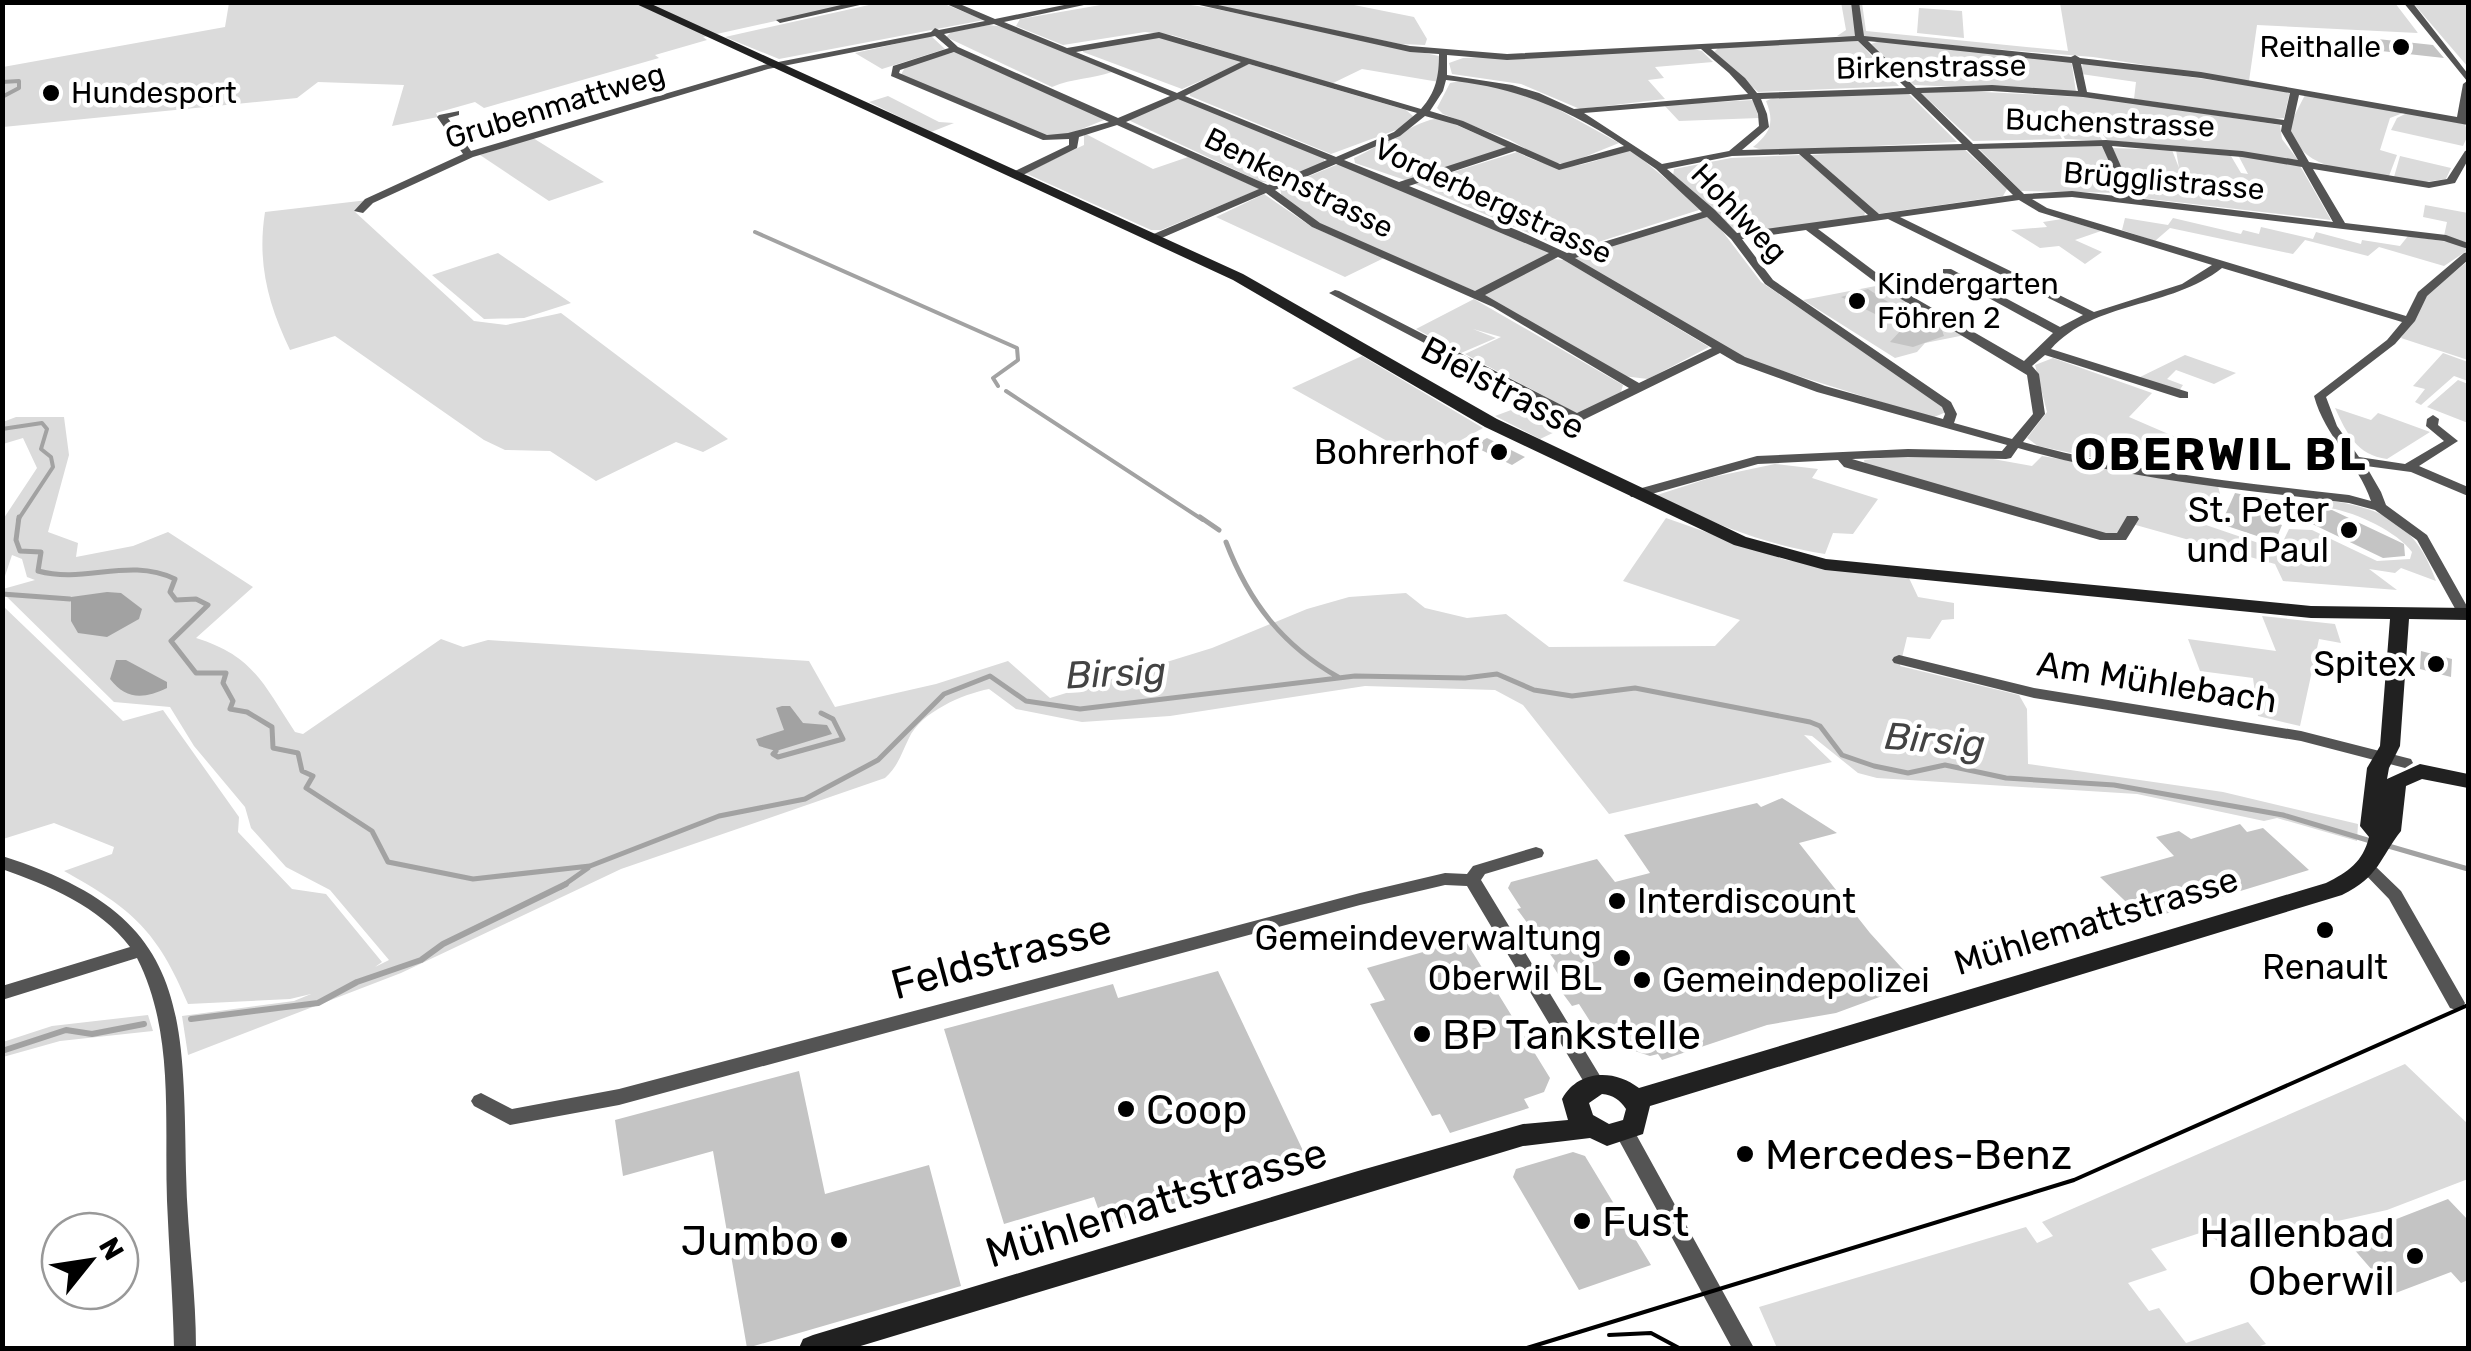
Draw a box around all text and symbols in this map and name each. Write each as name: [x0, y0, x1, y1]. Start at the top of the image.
place label: Reithalle: [2260, 29, 2381, 65]
marker: Reithalle: [2390, 36, 2412, 58]
street label: Birkenstrasse: [1835, 47, 2027, 87]
street label: Grubenmattweg: [441, 56, 669, 156]
place label: Hundesport: [71, 75, 237, 111]
marker: Hundesport: [40, 82, 62, 104]
street label: Buchenstrasse: [2004, 101, 2216, 145]
street label: Benkenstrasse: [1199, 120, 1399, 246]
street label: Vorderbergstrasse: [1368, 130, 1618, 272]
street label: Brügglistrasse: [2062, 154, 2266, 208]
street label: Hohlweg: [1683, 156, 1795, 270]
place label: Kindergarten Föhren 2: [1877, 266, 2059, 336]
marker: Kindergarten Föhren 2: [1846, 290, 1868, 312]
street label: Bielstrasse: [1414, 327, 1592, 449]
district label: OBERWIL BL: [2074, 428, 2368, 481]
place label: Bohrerhof: [1314, 431, 1480, 473]
marker: Bohrerhof: [1488, 441, 1510, 463]
place label: St. Peter und Paul: [2186, 489, 2329, 571]
marker: St. Peter und Paul: [2338, 519, 2360, 541]
street label: Am Mühlebach: [2034, 642, 2280, 722]
place label: Spitex: [2313, 643, 2416, 685]
water label: Birsig: [1065, 647, 1167, 699]
marker: Spitex: [2425, 653, 2447, 675]
water label: Birsig: [1883, 713, 1987, 767]
street label: Mühlemattstrasse: [1949, 858, 2243, 984]
place label: Interdiscount: [1637, 880, 1856, 922]
marker: Interdiscount: [1606, 890, 1628, 912]
street label: Feldstrasse: [886, 904, 1117, 1010]
place label: Gemeindeverwaltung Oberwil BL: [1255, 917, 1602, 999]
marker: Renault: [2314, 919, 2336, 941]
place label: Renault: [2262, 946, 2388, 988]
marker: Gemeindeverwaltung Oberwil BL: [1611, 947, 1633, 969]
place label: Gemeindepolizei: [1662, 959, 1930, 1001]
marker: Gemeindepolizei: [1631, 969, 1653, 991]
place label: BP Tankstelle: [1442, 1010, 1701, 1060]
marker: BP Tankstelle: [1411, 1023, 1433, 1045]
place label: Coop: [1146, 1085, 1247, 1135]
marker: Coop: [1115, 1098, 1137, 1120]
street label: Mühlemattstrasse: [980, 1127, 1333, 1279]
place label: Mercedes-Benz: [1765, 1130, 2072, 1180]
marker: Mercedes-Benz: [1734, 1143, 1756, 1165]
place label: Fust: [1602, 1197, 1689, 1247]
place label: Hallenbad Oberwil: [2199, 1208, 2395, 1306]
marker: Fust: [1571, 1210, 1593, 1232]
north arrow: [40, 1211, 140, 1311]
place label: Jumbo: [681, 1216, 819, 1266]
marker: Jumbo: [828, 1229, 850, 1251]
text: N: [92, 1232, 131, 1266]
marker: Hallenbad Oberwil: [2404, 1245, 2426, 1267]

